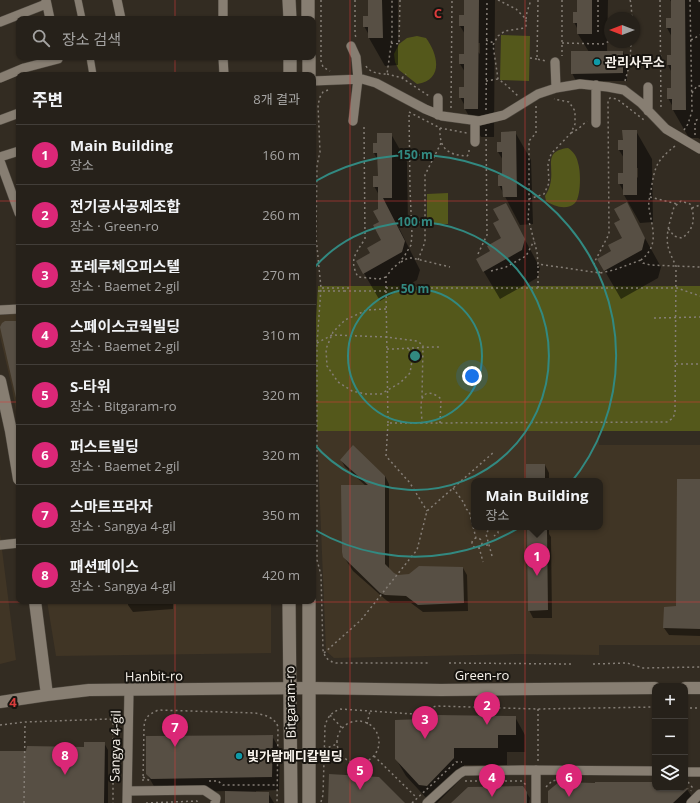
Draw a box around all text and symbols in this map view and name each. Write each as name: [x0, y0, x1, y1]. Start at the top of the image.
text: C: [434, 4, 442, 22]
north arrow: [604, 12, 640, 48]
search box: [16, 16, 316, 60]
icon: search: [30, 27, 52, 49]
text: 장소 검색: [62, 29, 121, 49]
place label: 관리사무소: [605, 53, 665, 71]
marker: 관리사무소: [592, 57, 602, 67]
text: 주변: [32, 88, 63, 111]
text: 8개 결과: [253, 90, 300, 108]
text: Main Building: [70, 135, 173, 155]
text: 1: [41, 146, 49, 164]
text: 160 m: [262, 146, 300, 164]
text: 150 m: [397, 146, 433, 163]
text: 장소: [70, 156, 94, 174]
text: 전기공사공제조합: [70, 196, 180, 216]
text: 2: [41, 206, 49, 224]
text: 260 m: [262, 206, 300, 224]
text: 100 m: [397, 213, 433, 230]
text: 장소 · Green-ro: [70, 217, 159, 235]
text: 포레루체오피스텔: [70, 256, 180, 276]
text: 3: [41, 266, 49, 284]
text: 270 m: [262, 266, 300, 284]
text: 장소 · Baemet 2-gil: [70, 277, 180, 295]
text: 50 m: [401, 280, 429, 297]
text: 스페이스코웍빌딩: [70, 316, 180, 336]
text: 4: [41, 326, 49, 344]
text: 310 m: [262, 326, 300, 344]
text: 장소 · Baemet 2-gil: [70, 337, 180, 355]
centre of rings: [408, 349, 422, 363]
your location: [462, 366, 482, 386]
text: S-타워: [70, 376, 111, 396]
text: 5: [41, 386, 49, 404]
text: 320 m: [262, 386, 300, 404]
text: 장소 · Bitgaram-ro: [70, 397, 177, 415]
text: 퍼스트빌딩: [70, 436, 139, 456]
text: 6: [41, 446, 49, 464]
text: 320 m: [262, 446, 300, 464]
text: 장소 · Baemet 2-gil: [70, 457, 180, 475]
popup: [471, 478, 603, 530]
text: Main Building: [485, 485, 589, 505]
text: 스마트프라자: [70, 496, 153, 516]
text: 7: [41, 506, 49, 524]
text: 350 m: [262, 506, 300, 524]
text: 장소: [485, 506, 509, 524]
text: 장소 · Sangya 4-gil: [70, 517, 176, 535]
pin: 1: [524, 543, 550, 576]
text: 패션페이스: [70, 556, 139, 576]
text: 8: [41, 566, 49, 584]
text: 420 m: [262, 566, 300, 584]
text: 장소 · Sangya 4-gil: [70, 577, 176, 595]
street label: Bitgaram-ro: [280, 665, 300, 738]
street label: Hanbit-ro: [125, 666, 183, 686]
street label: Green-ro: [455, 666, 510, 684]
map controls: [652, 683, 688, 791]
button: +: [652, 683, 688, 719]
pin: 2: [474, 692, 500, 725]
text: 4: [9, 693, 17, 711]
pin: 3: [412, 706, 438, 739]
street label: Sangya 4-gil: [105, 710, 125, 782]
pin: 7: [162, 714, 188, 747]
button: −: [652, 719, 688, 755]
pin: 8: [52, 742, 78, 775]
place label: 빛가람메디칼빌딩: [247, 747, 343, 765]
marker: 빛가람메디칼빌딩: [234, 751, 244, 761]
button: layers: [652, 755, 688, 791]
pin: 5: [347, 757, 373, 790]
pin: 4: [479, 764, 505, 797]
pin: 6: [556, 764, 582, 797]

